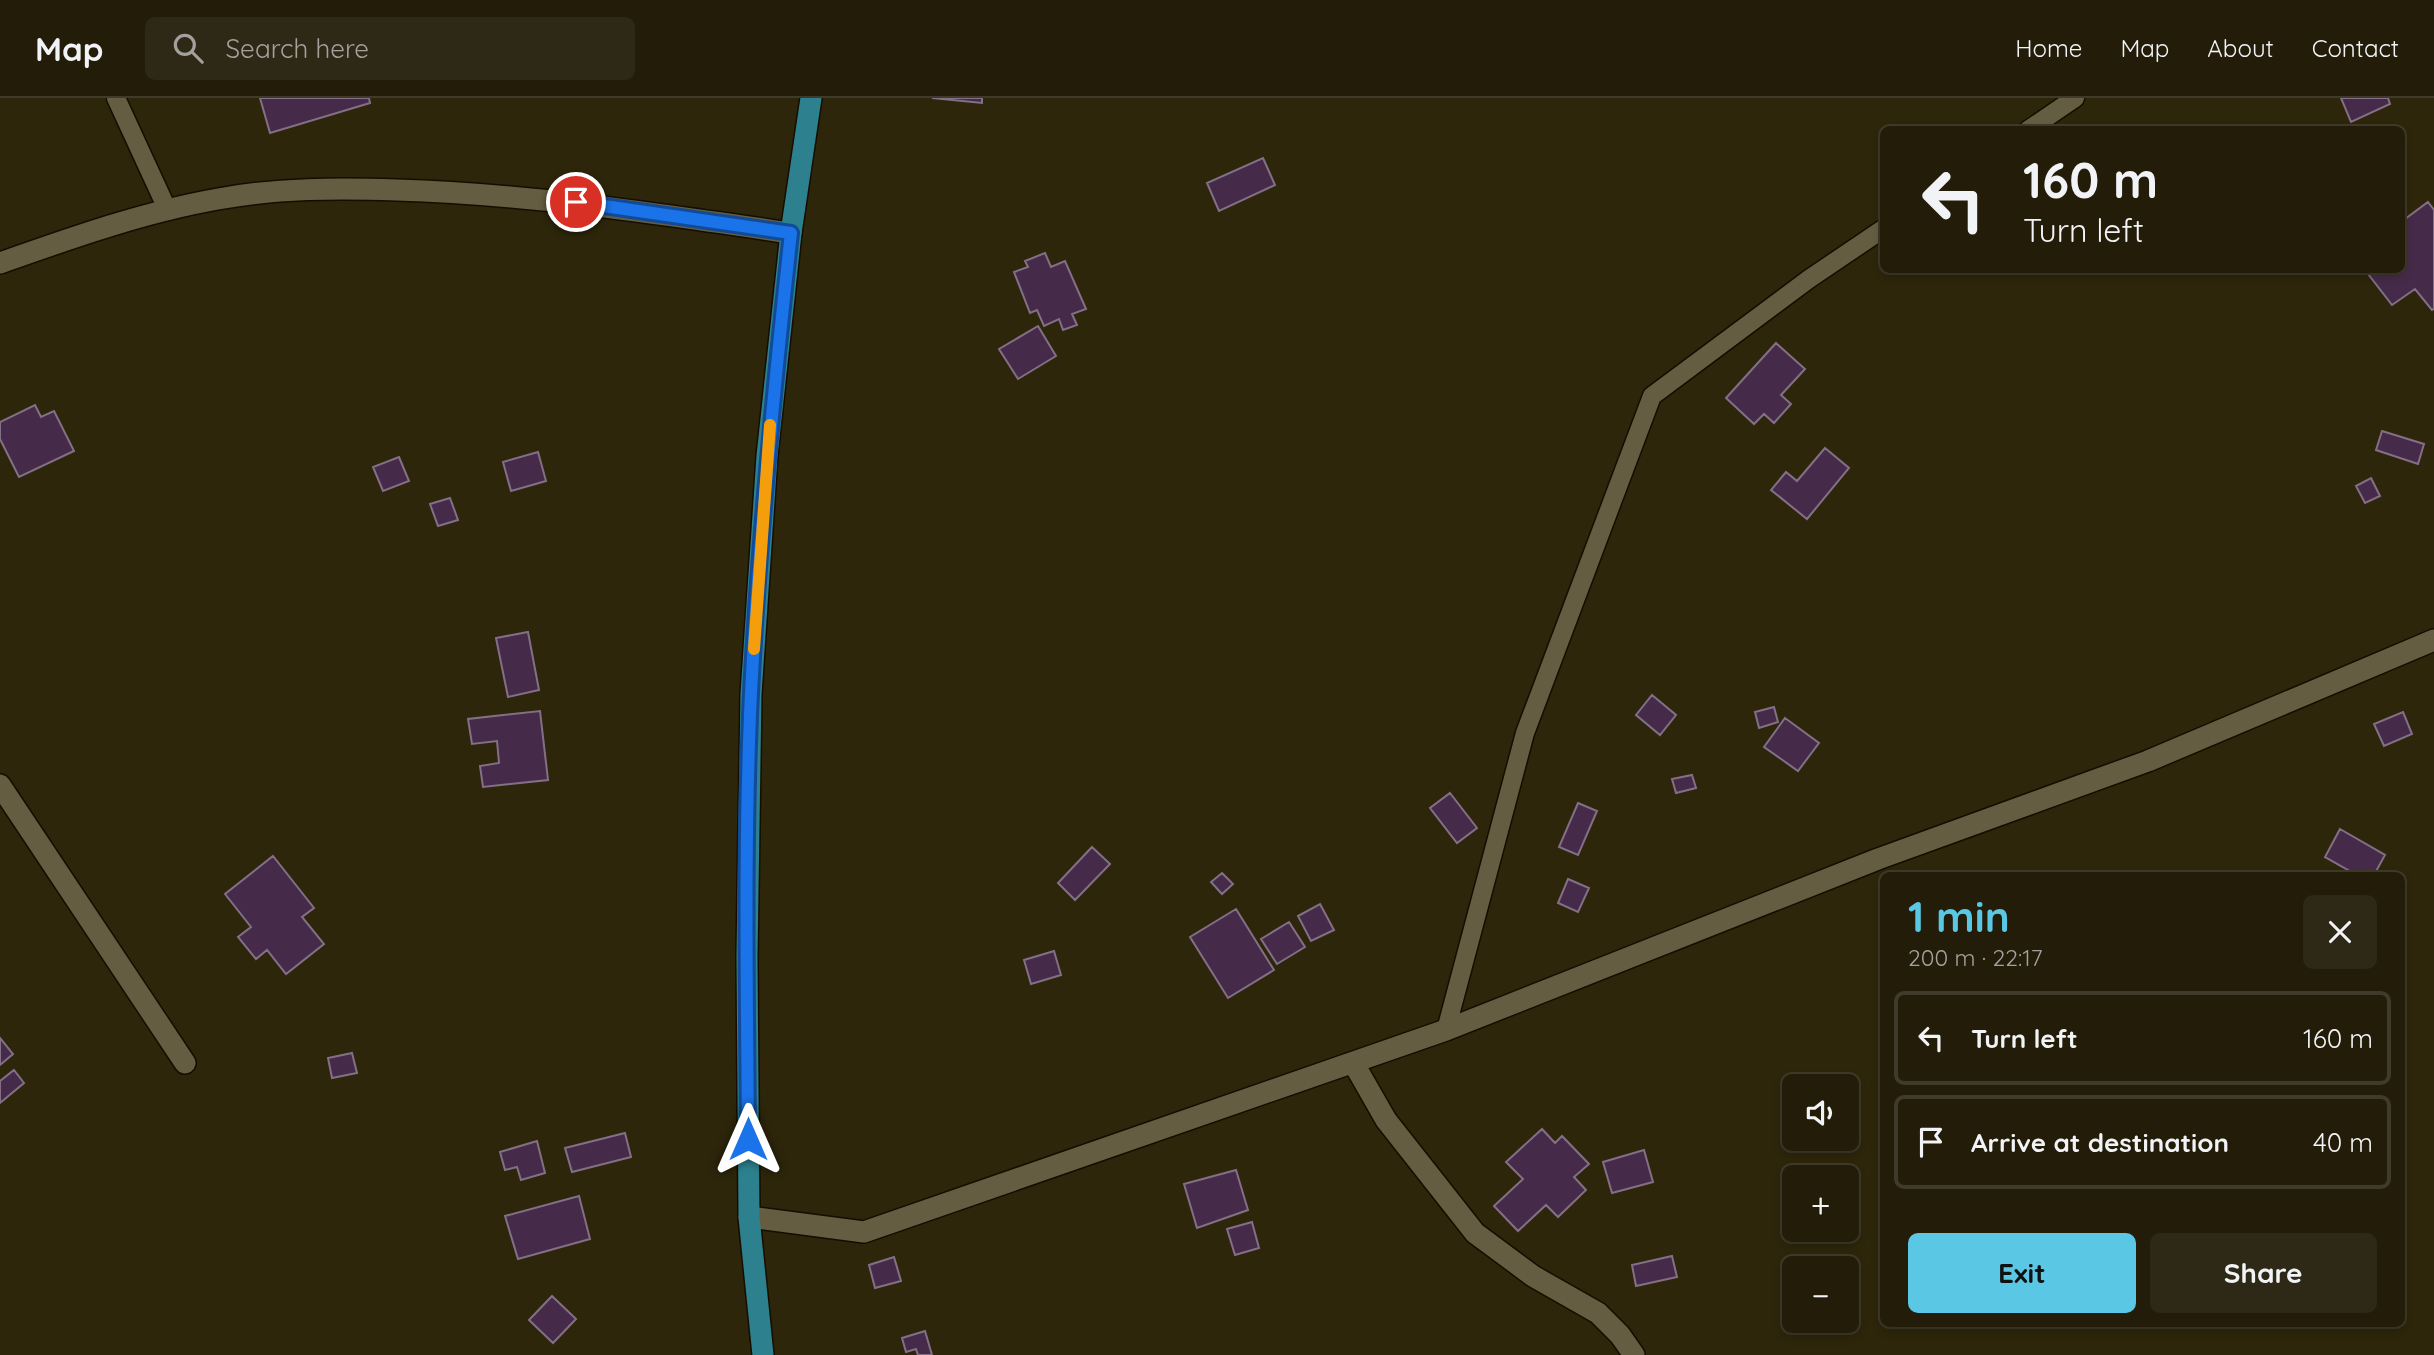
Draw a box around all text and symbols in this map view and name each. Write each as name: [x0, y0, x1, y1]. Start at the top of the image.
search box: [145, 17, 635, 80]
text: Map: [35, 28, 103, 69]
icon: search: [169, 29, 207, 67]
text: Search here: [225, 32, 369, 65]
text: Home: [2015, 33, 2082, 63]
text: Map: [2120, 33, 2169, 63]
text: About: [2207, 33, 2274, 63]
text: Contact: [2312, 33, 2399, 63]
text: 160 m: [2023, 149, 2158, 210]
icon: left: [1908, 154, 1999, 245]
pin: [546, 172, 606, 232]
icon: arrive: [557, 183, 595, 221]
text: Turn left: [2023, 210, 2144, 250]
text: 1 min: [1908, 890, 2010, 943]
button: close: [2303, 895, 2377, 969]
text: 200 m · 22:17: [1908, 943, 2043, 972]
icon: left: [1912, 1019, 1950, 1057]
text: Turn left: [1971, 1022, 2078, 1055]
text: 160 m: [2303, 1022, 2373, 1055]
map controls: [1782, 1074, 1859, 1333]
button: sound: [1782, 1074, 1859, 1151]
position arrow: [711, 1102, 785, 1176]
icon: arrive: [1912, 1123, 1950, 1161]
text: Arrive at destination: [1971, 1126, 2229, 1159]
text: 40 m: [2313, 1126, 2373, 1159]
button: +: [1782, 1165, 1859, 1242]
button: Exit: [1908, 1233, 2136, 1313]
button: Share: [2150, 1233, 2377, 1313]
button: −: [1782, 1256, 1859, 1333]

